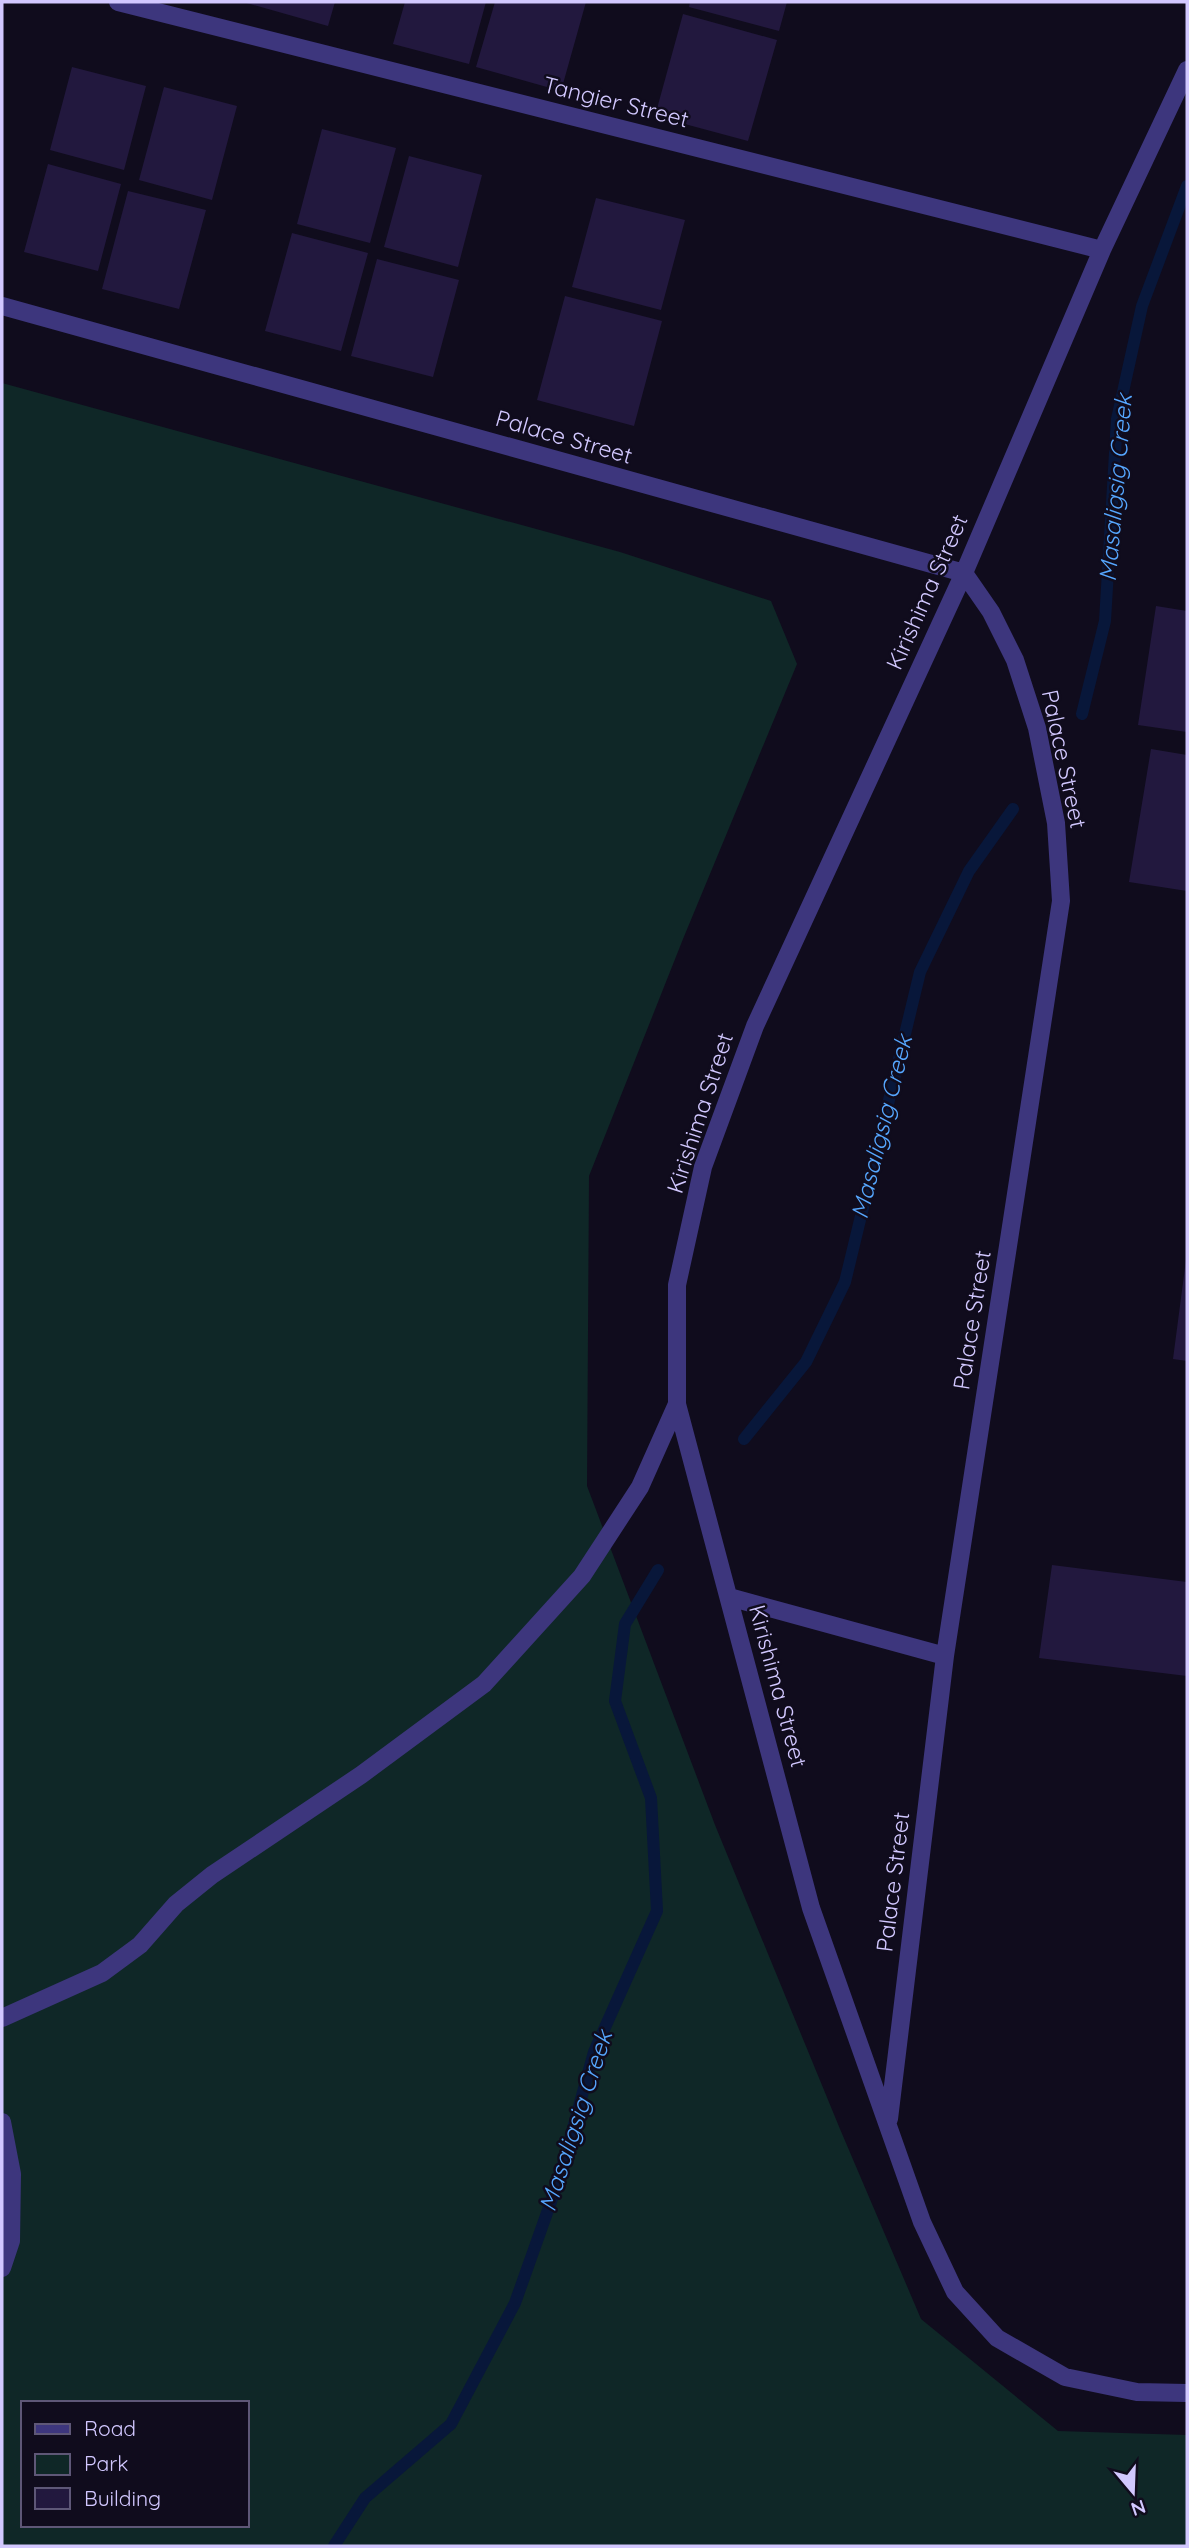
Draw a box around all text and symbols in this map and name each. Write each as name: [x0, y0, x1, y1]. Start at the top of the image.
street label: Tangier Street: [540, 69, 692, 134]
water label: Masaligsig Creek: [1092, 391, 1138, 583]
street label: Palace Street: [492, 403, 636, 470]
street label: Kirishima Street: [879, 509, 974, 674]
street label: Palace Street: [1036, 687, 1093, 831]
street label: Kirishima Street: [660, 1029, 739, 1197]
water label: Masaligsig Creek: [844, 1030, 919, 1222]
street label: Palace Street: [946, 1248, 997, 1392]
street label: Kirishima Street: [743, 1601, 814, 1770]
street label: Palace Street: [870, 1810, 915, 1954]
water label: Masaligsig Creek: [532, 2025, 619, 2215]
legend: [21, 2401, 248, 2527]
text: Road: [84, 2415, 136, 2441]
text: Park: [84, 2450, 128, 2476]
north arrow: [1098, 2457, 1168, 2527]
text: Building: [84, 2485, 161, 2511]
text: N: [1128, 2494, 1149, 2522]

